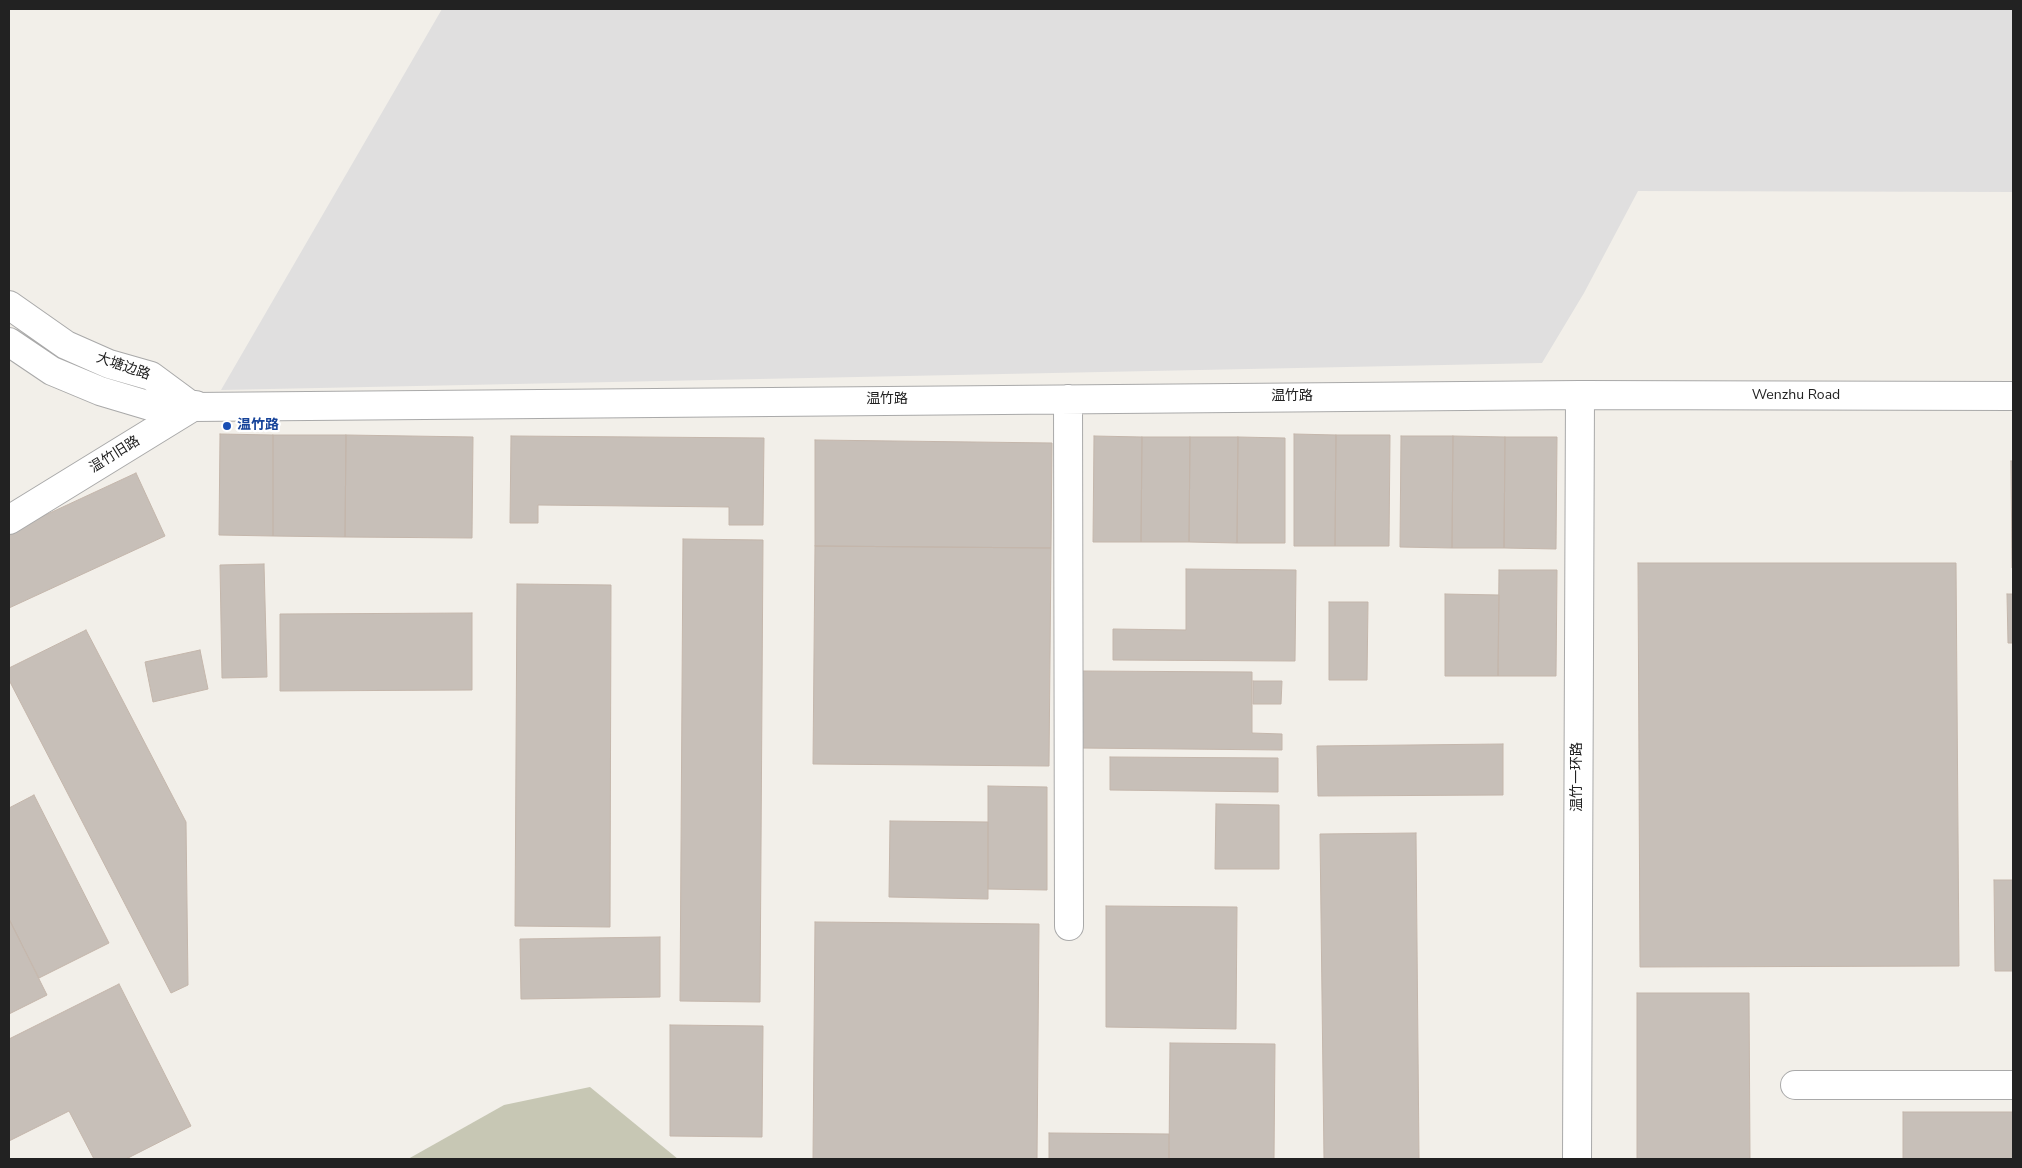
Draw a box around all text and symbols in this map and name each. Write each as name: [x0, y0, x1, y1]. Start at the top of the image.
street label: 大塘边路: [94, 350, 152, 384]
street label: Wenzhu Road: [1752, 388, 1840, 404]
street label: 温竹路: [1271, 389, 1313, 405]
street label: 温竹路: [866, 392, 908, 408]
place label: 温竹路: [237, 418, 279, 434]
marker: 温竹路: [221, 420, 233, 432]
street label: 温竹旧路: [87, 433, 143, 477]
street label: 温竹一环路: [1570, 742, 1586, 812]

